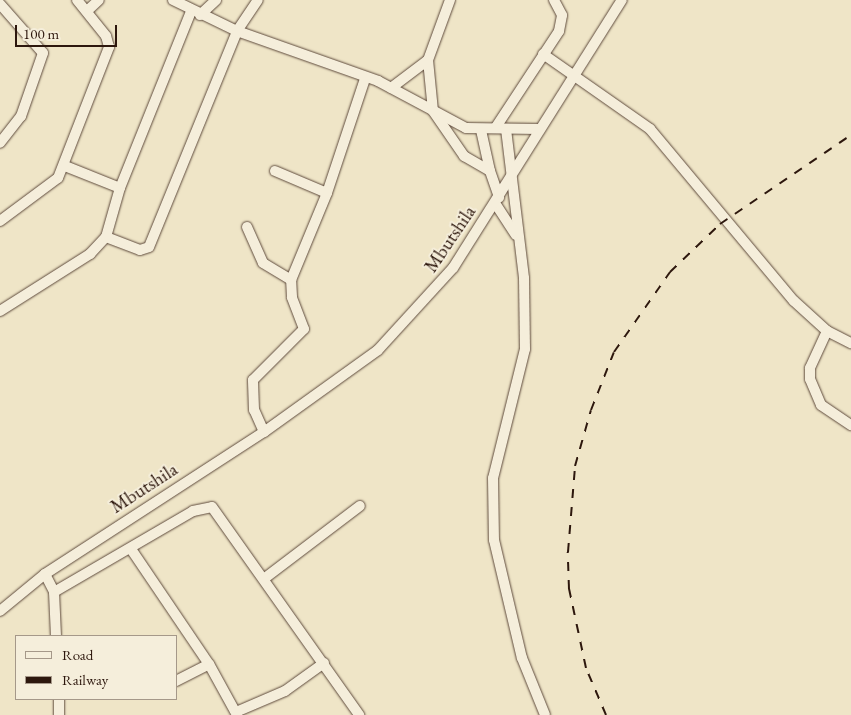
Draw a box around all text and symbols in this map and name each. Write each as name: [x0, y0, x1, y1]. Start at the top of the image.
scale bar: [18, 15, 120, 47]
text: 100 m: [23, 24, 59, 43]
street label: Mbutshila: [419, 201, 481, 277]
street label: Mbutshila: [106, 458, 182, 518]
legend: [15, 635, 178, 700]
text: Road: [62, 645, 93, 664]
text: Railway: [62, 670, 108, 689]

